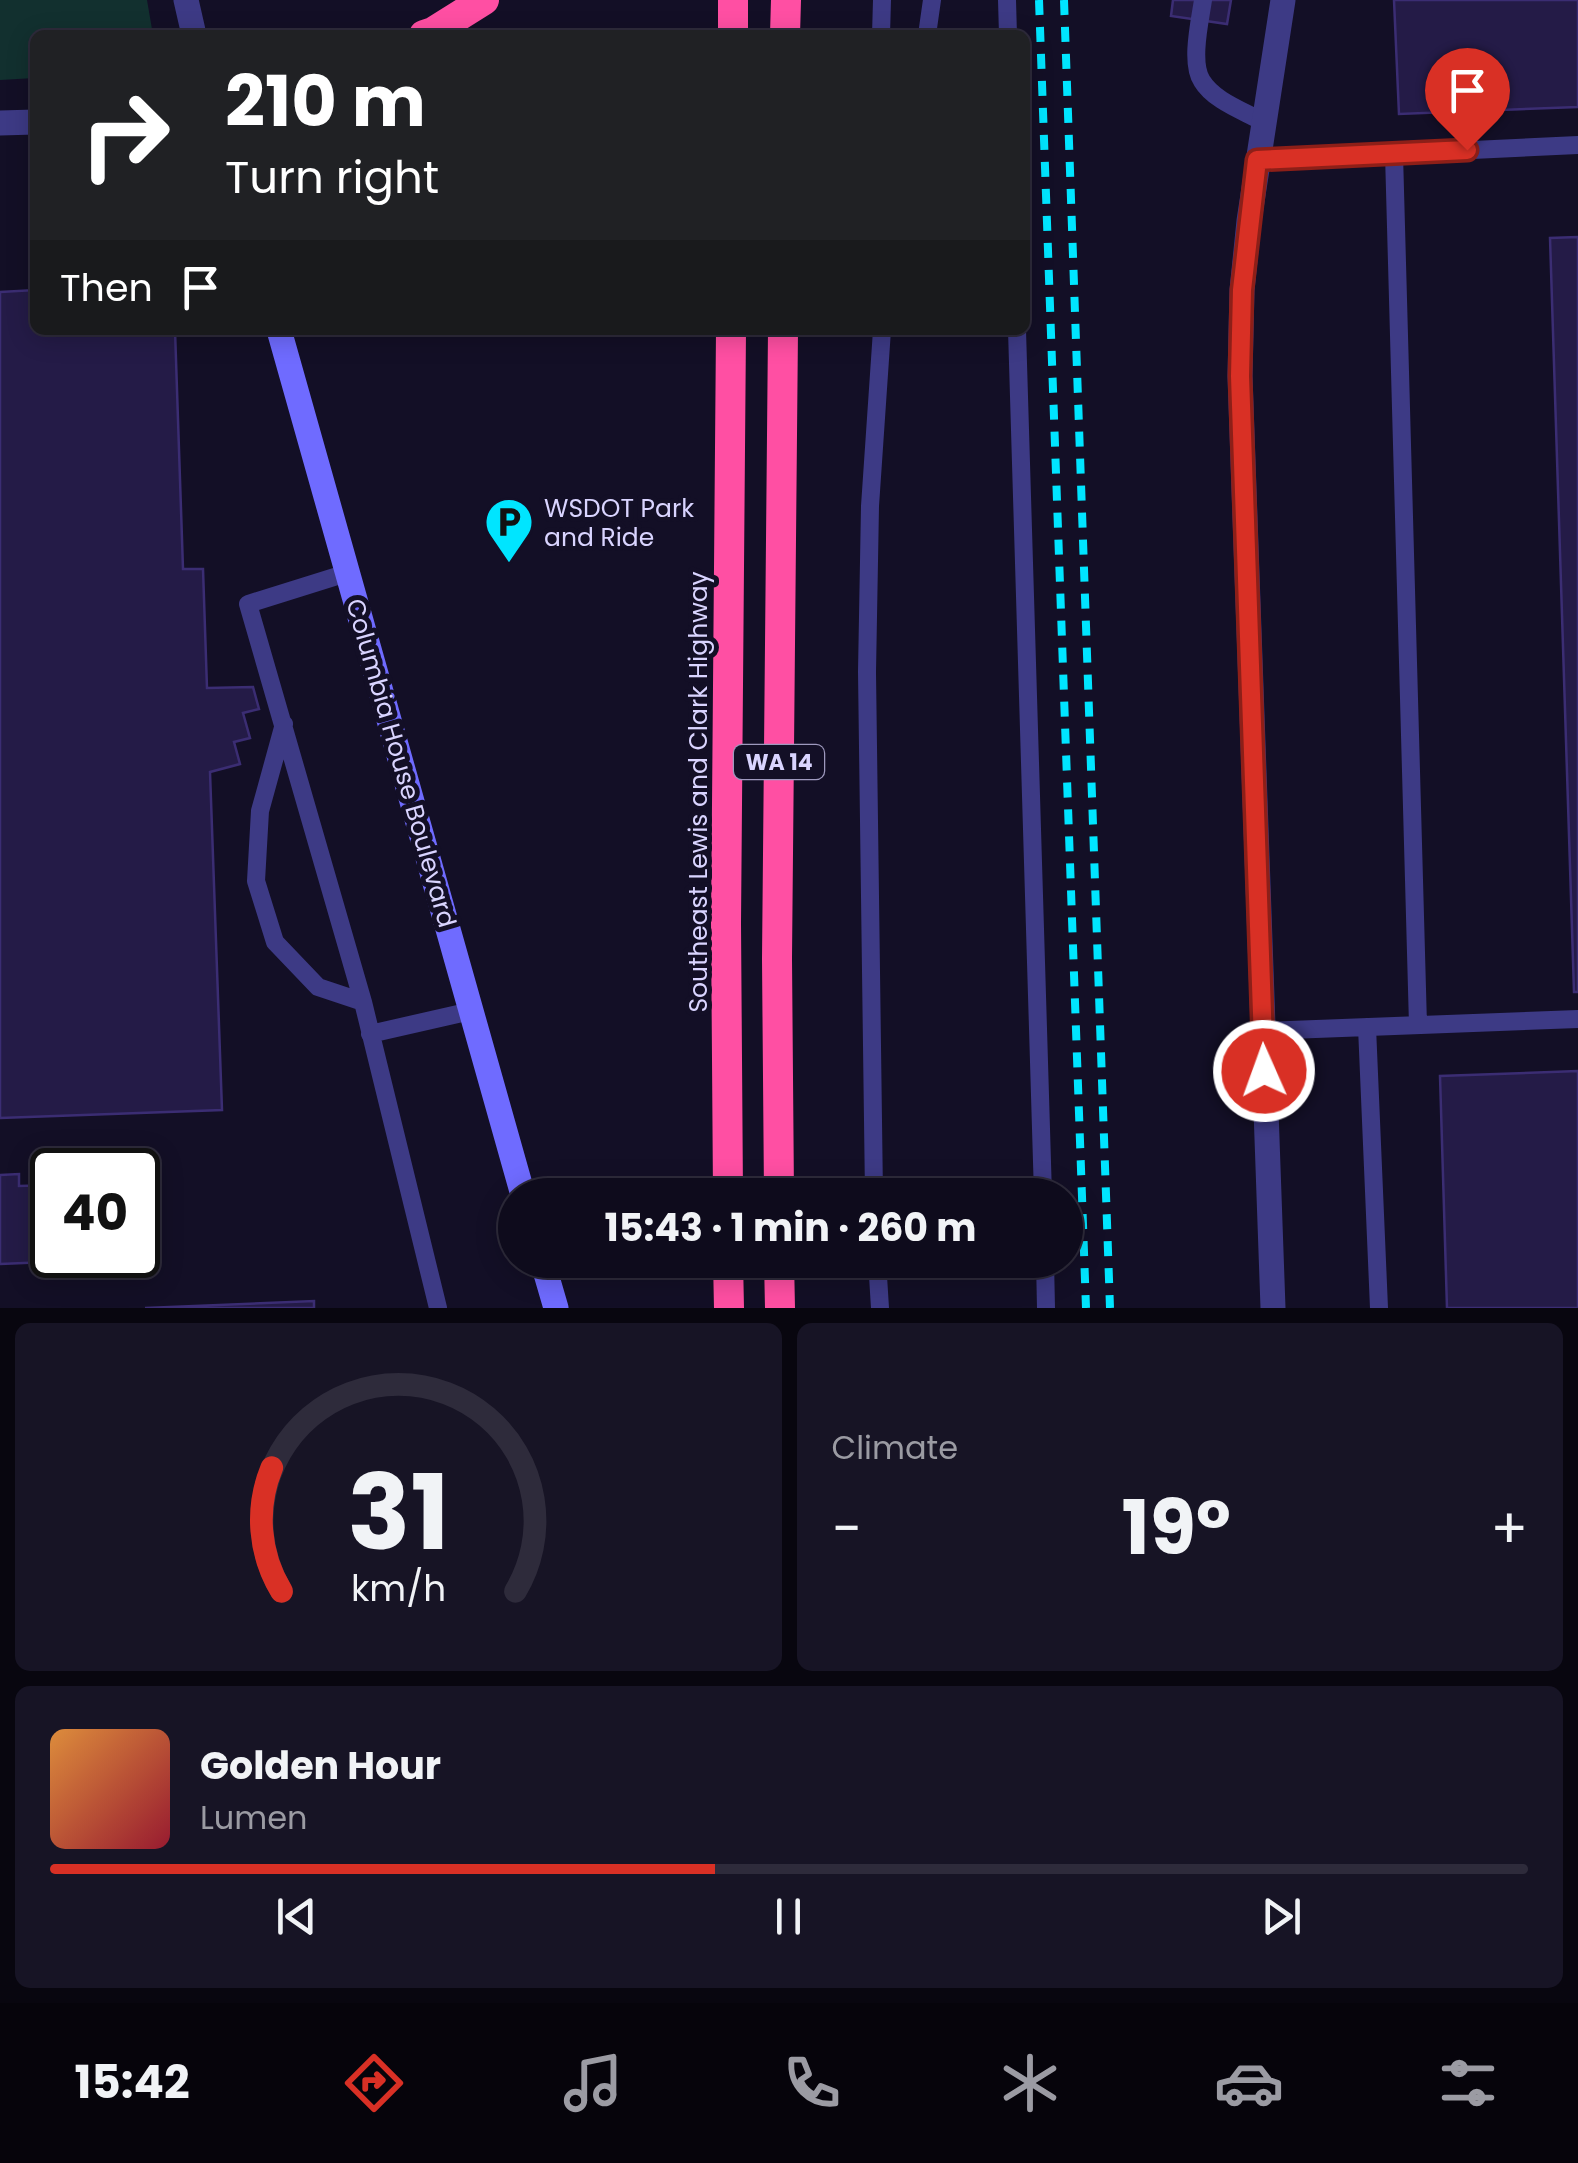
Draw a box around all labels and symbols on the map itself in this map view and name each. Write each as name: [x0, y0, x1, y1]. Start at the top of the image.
pin: [1425, 48, 1510, 151]
place label: WSDOT Park and Ride: [544, 491, 694, 555]
parking icon: WSDOT Park and Ride: [483, 496, 535, 564]
street label: Southeast Lewis and Clark Highway: [681, 571, 716, 1013]
street label: Columbia House Boulevard: [337, 595, 465, 931]
road number: WA 14: [734, 745, 824, 779]
position arrow: [1212, 1019, 1316, 1123]
speed limit sign: 40: [30, 1148, 160, 1278]

